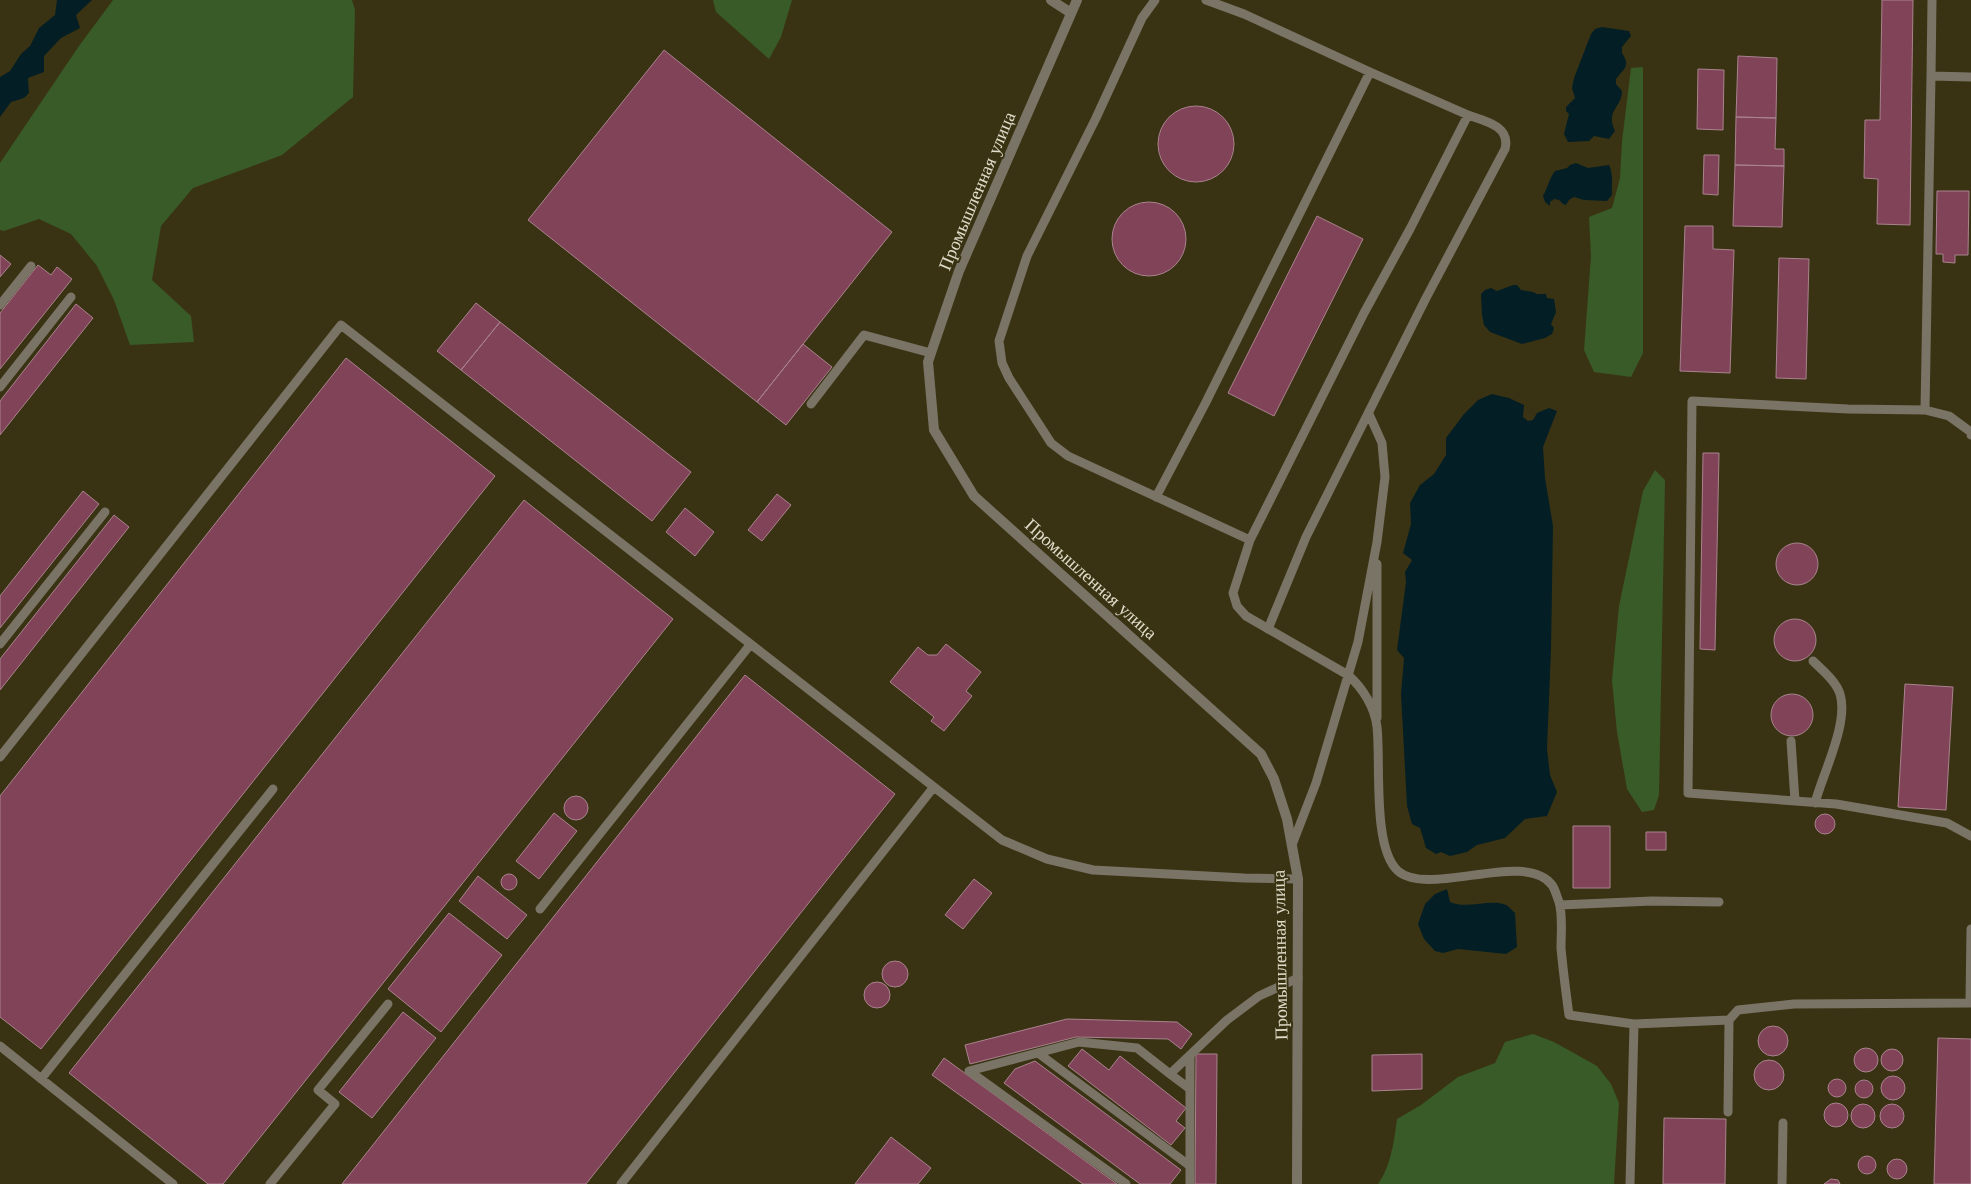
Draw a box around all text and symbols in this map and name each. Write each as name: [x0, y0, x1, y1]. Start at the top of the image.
street label: Промышленная улица: [934, 108, 1020, 274]
street label: Промышленная улица: [1020, 514, 1162, 644]
street label: Промышленная улица: [1268, 870, 1292, 1040]

